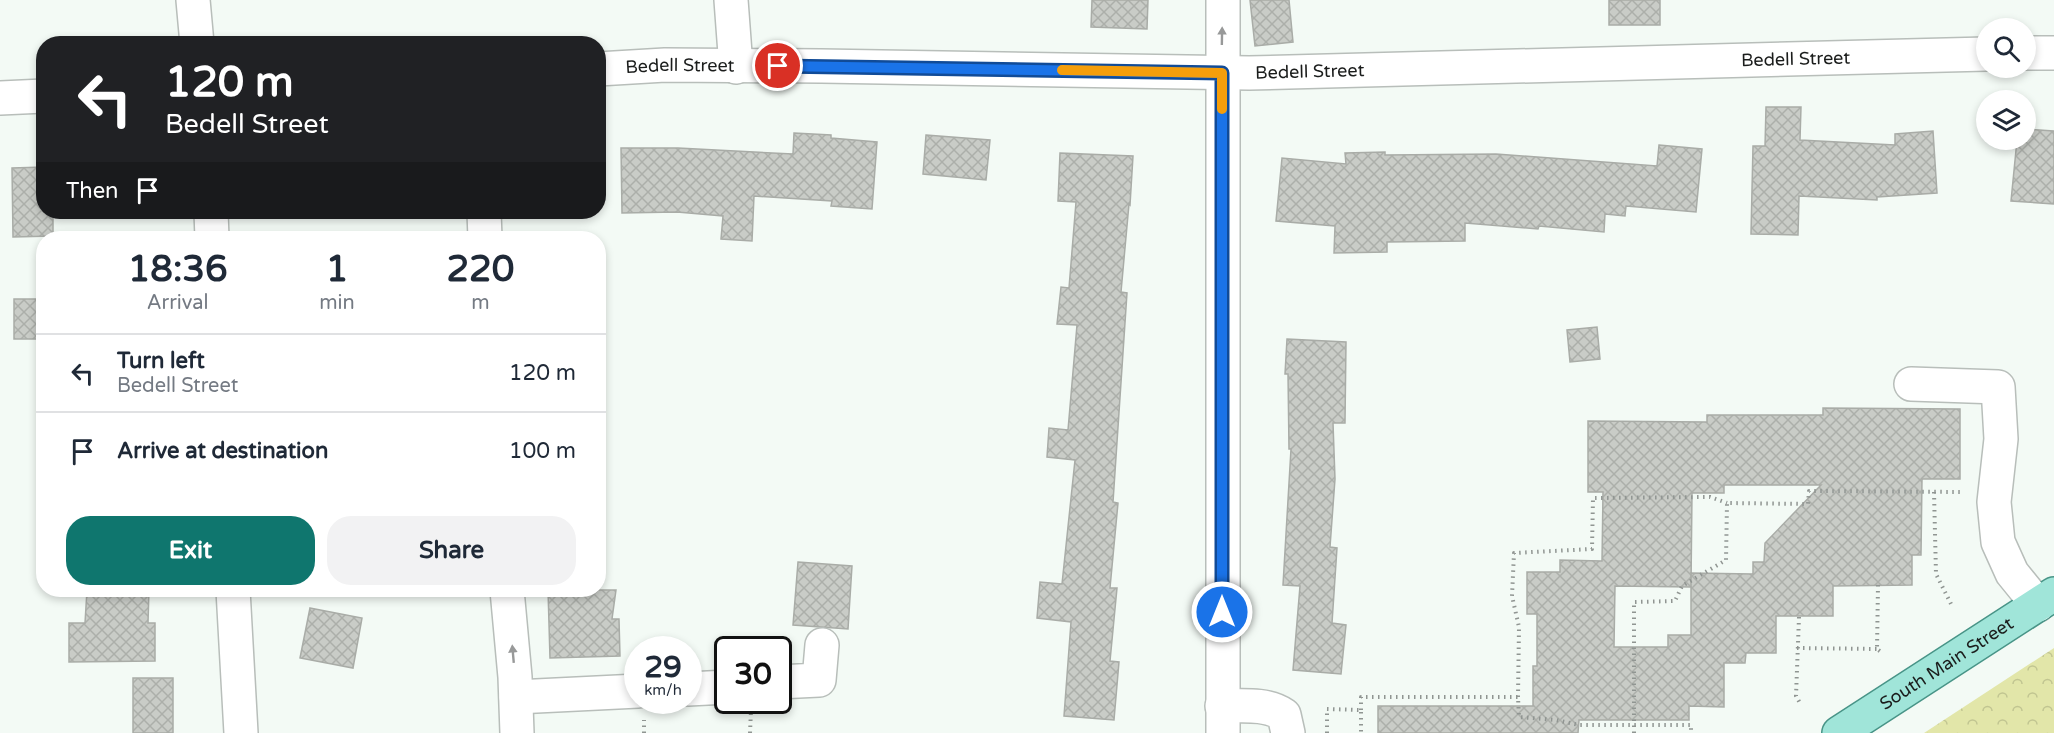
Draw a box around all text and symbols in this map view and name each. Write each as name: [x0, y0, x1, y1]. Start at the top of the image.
map controls: [1976, 18, 2036, 150]
button: search: [1976, 18, 2036, 78]
one-way arrow: [1217, 27, 1227, 46]
pin: [752, 40, 803, 91]
street label: Bedell Street: [1741, 46, 1851, 71]
icon: arrive: [761, 49, 794, 82]
street label: Bedell Street: [625, 54, 735, 78]
text: 120 m: [165, 57, 294, 108]
street label: Bedell Street: [1255, 59, 1365, 84]
icon: left: [66, 60, 144, 138]
button: layers: [1976, 90, 2036, 150]
text: Bedell Street: [165, 108, 329, 141]
icon: arrive: [131, 174, 164, 207]
text: Then: [66, 178, 119, 204]
text: 18:36: [128, 248, 228, 291]
text: 1: [326, 248, 348, 291]
text: 220: [446, 248, 514, 291]
text: Arrival: [147, 291, 209, 315]
text: min: [319, 291, 355, 315]
text: m: [471, 291, 490, 315]
text: Turn left: [117, 348, 205, 374]
icon: left: [66, 357, 99, 390]
text: 120 m: [509, 360, 576, 386]
text: Bedell Street: [117, 374, 238, 398]
icon: arrive: [66, 435, 99, 468]
text: Arrive at destination: [117, 438, 328, 464]
text: 100 m: [509, 438, 576, 464]
button: Exit: [66, 516, 315, 585]
button: Share: [327, 516, 576, 585]
position arrow: [1190, 580, 1254, 644]
street label: South Main Street: [1876, 612, 2018, 715]
speed limit sign: 30: [714, 636, 792, 714]
one-way arrow: [508, 644, 518, 663]
text: 29: [644, 649, 682, 686]
text: km/h: [644, 681, 682, 699]

